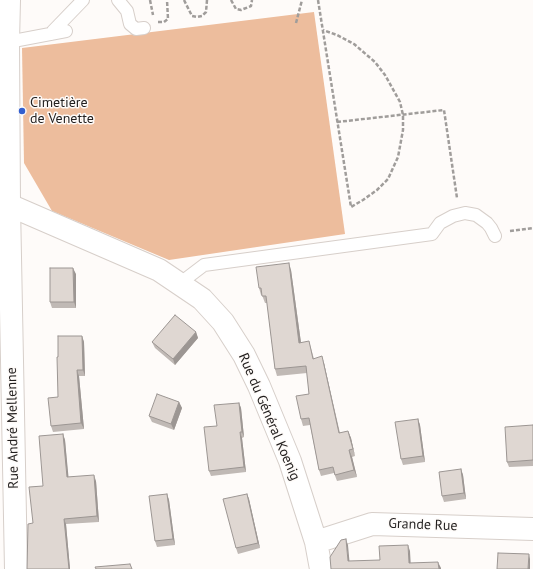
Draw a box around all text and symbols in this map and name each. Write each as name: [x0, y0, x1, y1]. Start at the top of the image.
place label: Cimetière de Venette: [30, 95, 94, 128]
marker: Cimetière de Venette: [17, 106, 27, 116]
street label: Rue du Général Koenig: [235, 351, 303, 483]
street label: Rue André Mellenne: [4, 367, 22, 489]
street label: Grande Rue: [388, 515, 458, 535]

